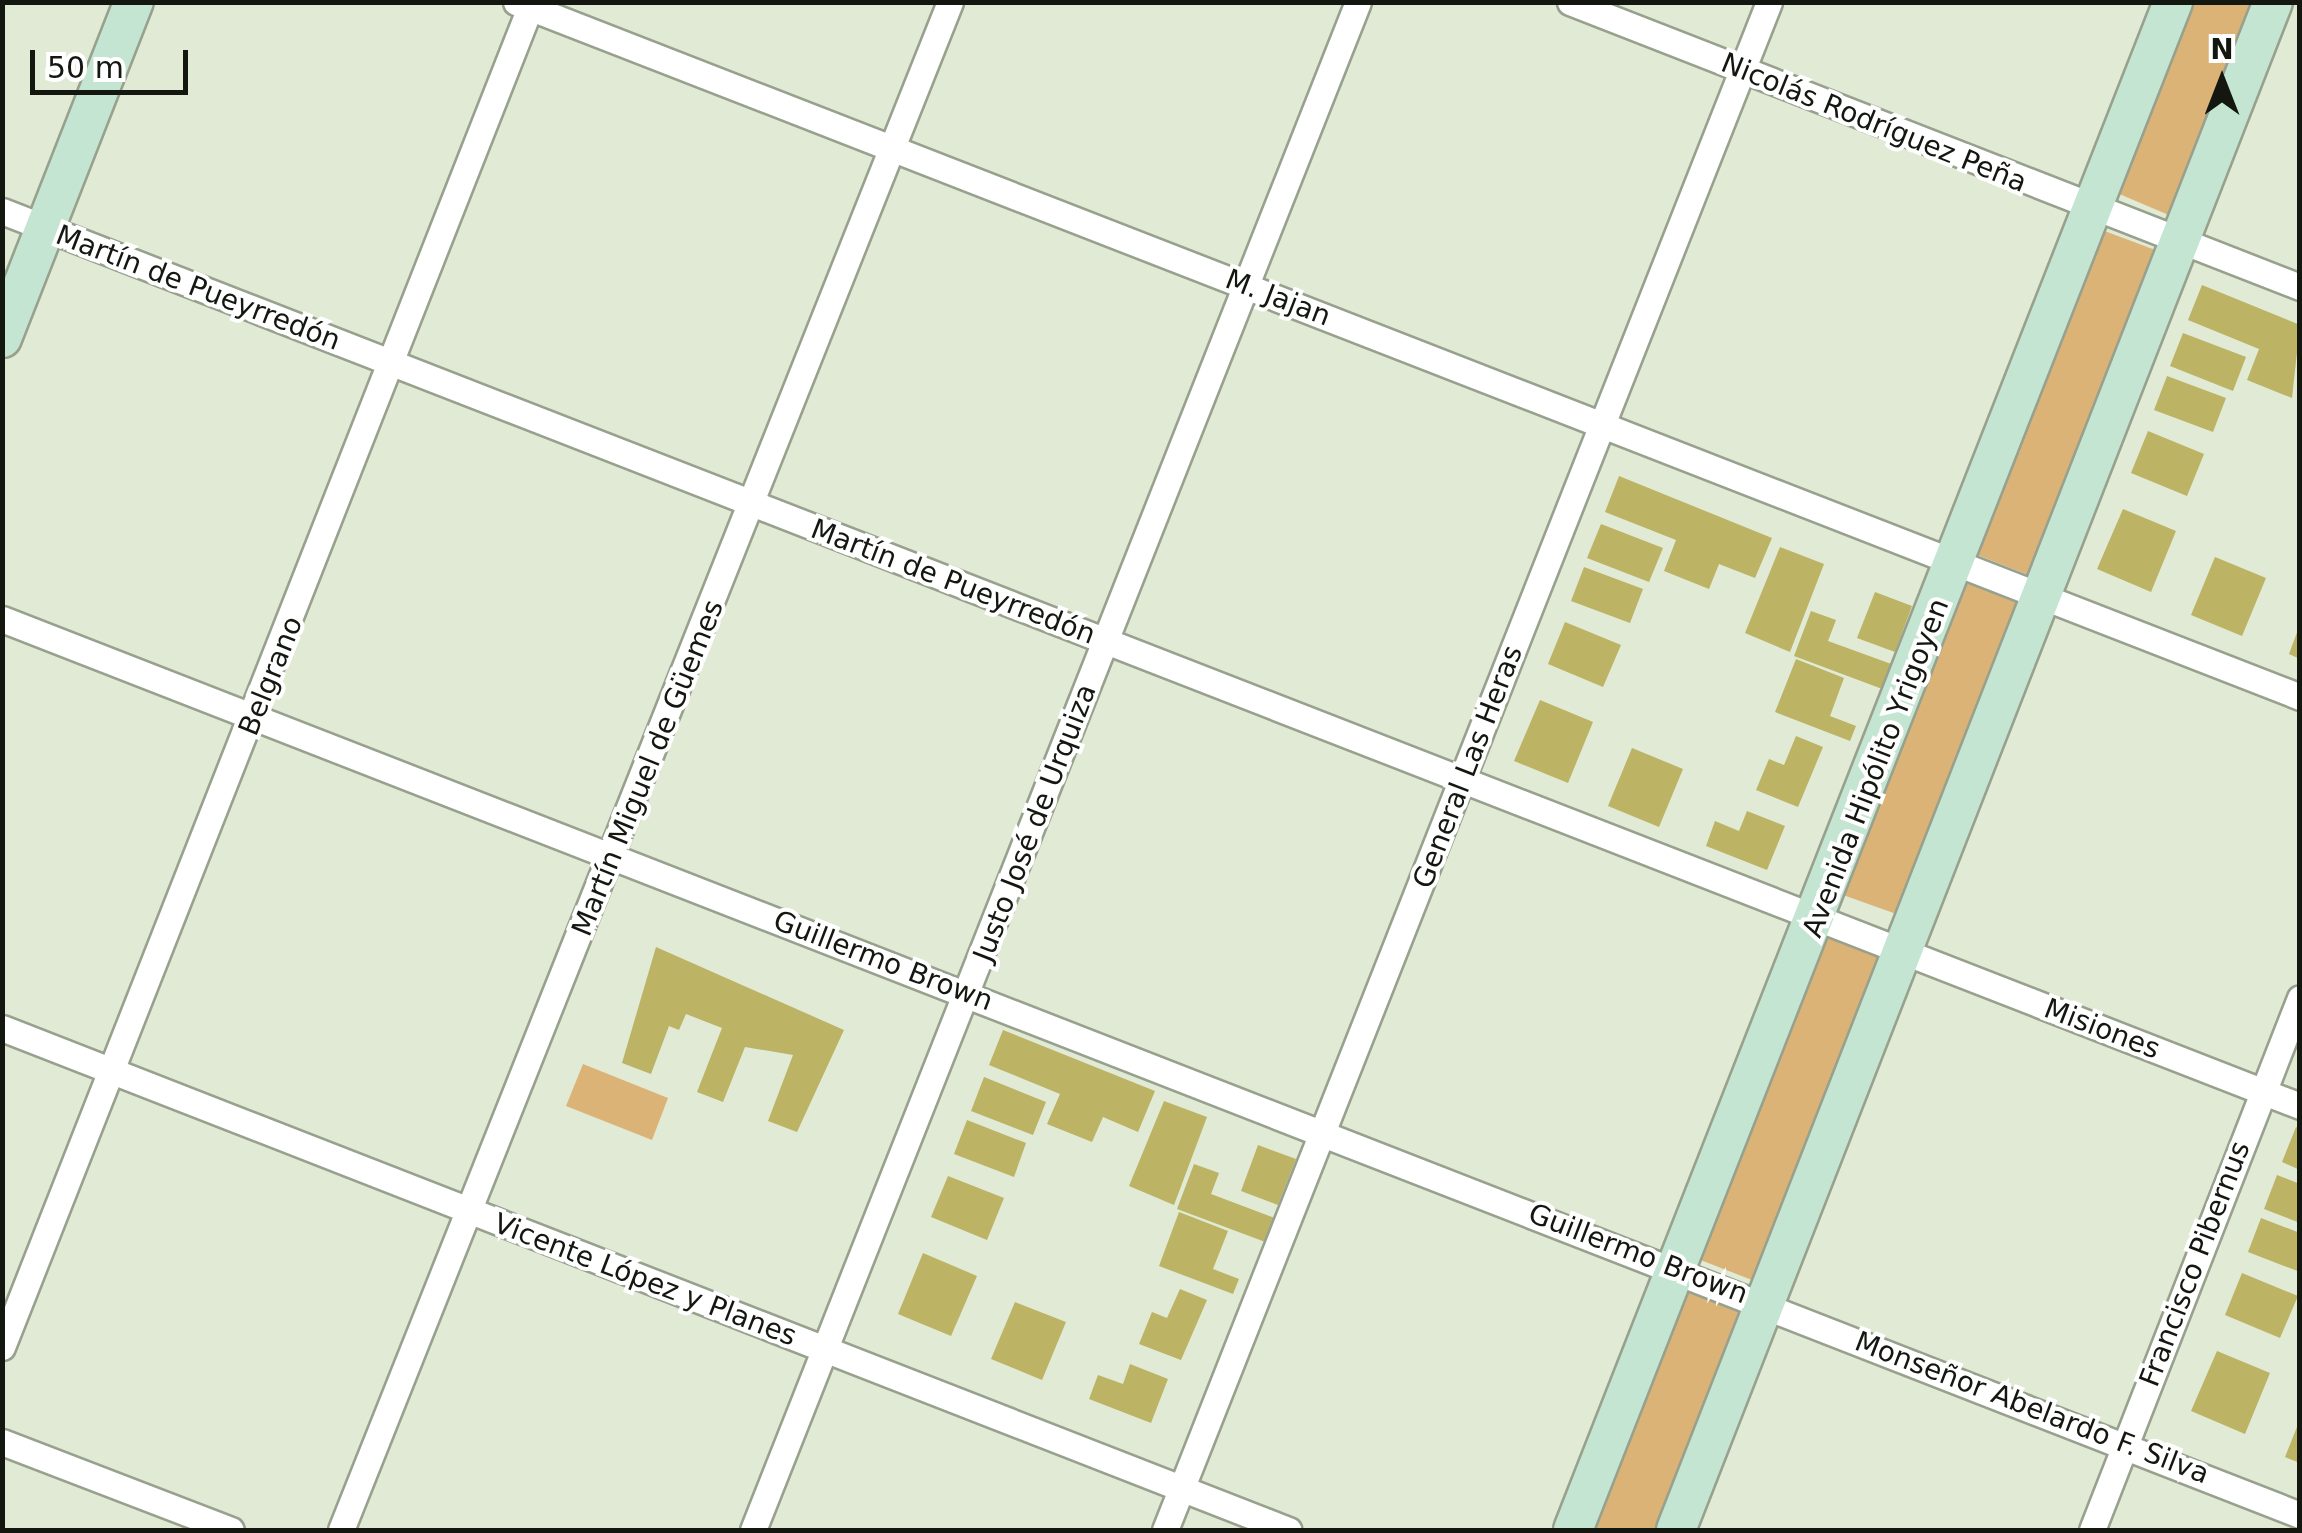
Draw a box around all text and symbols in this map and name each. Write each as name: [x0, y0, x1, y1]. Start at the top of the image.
scale bar: [35, 30, 192, 92]
north arrow: [2172, 30, 2272, 130]
text: N: [2210, 33, 2234, 66]
street label: Nicolás Rodríguez Peña: [1716, 46, 2032, 200]
text: 50 m: [47, 50, 124, 85]
street label: Martín de Pueyrredón: [51, 218, 345, 358]
street label: M. Jajan: [1221, 263, 1335, 333]
street label: Martín de Pueyrredón: [806, 512, 1100, 652]
street label: Avenida Hipólito Yrigoyen: [1796, 594, 1956, 942]
street label: Martín Miguel de Güemes: [565, 595, 731, 941]
street label: Belgrano: [232, 612, 310, 740]
street label: General Las Heras: [1406, 641, 1530, 893]
street label: Justo José de Urquiza: [967, 680, 1103, 966]
street label: Guillermo Brown: [769, 904, 997, 1018]
street label: Misiones: [2039, 992, 2165, 1066]
street label: Francisco Pibernus: [2133, 1137, 2257, 1391]
street label: Guillermo Brown: [1524, 1197, 1752, 1311]
street label: Vicente López y Planes: [489, 1207, 801, 1353]
street label: Monseñor Abelardo F. Silva: [1850, 1325, 2214, 1491]

